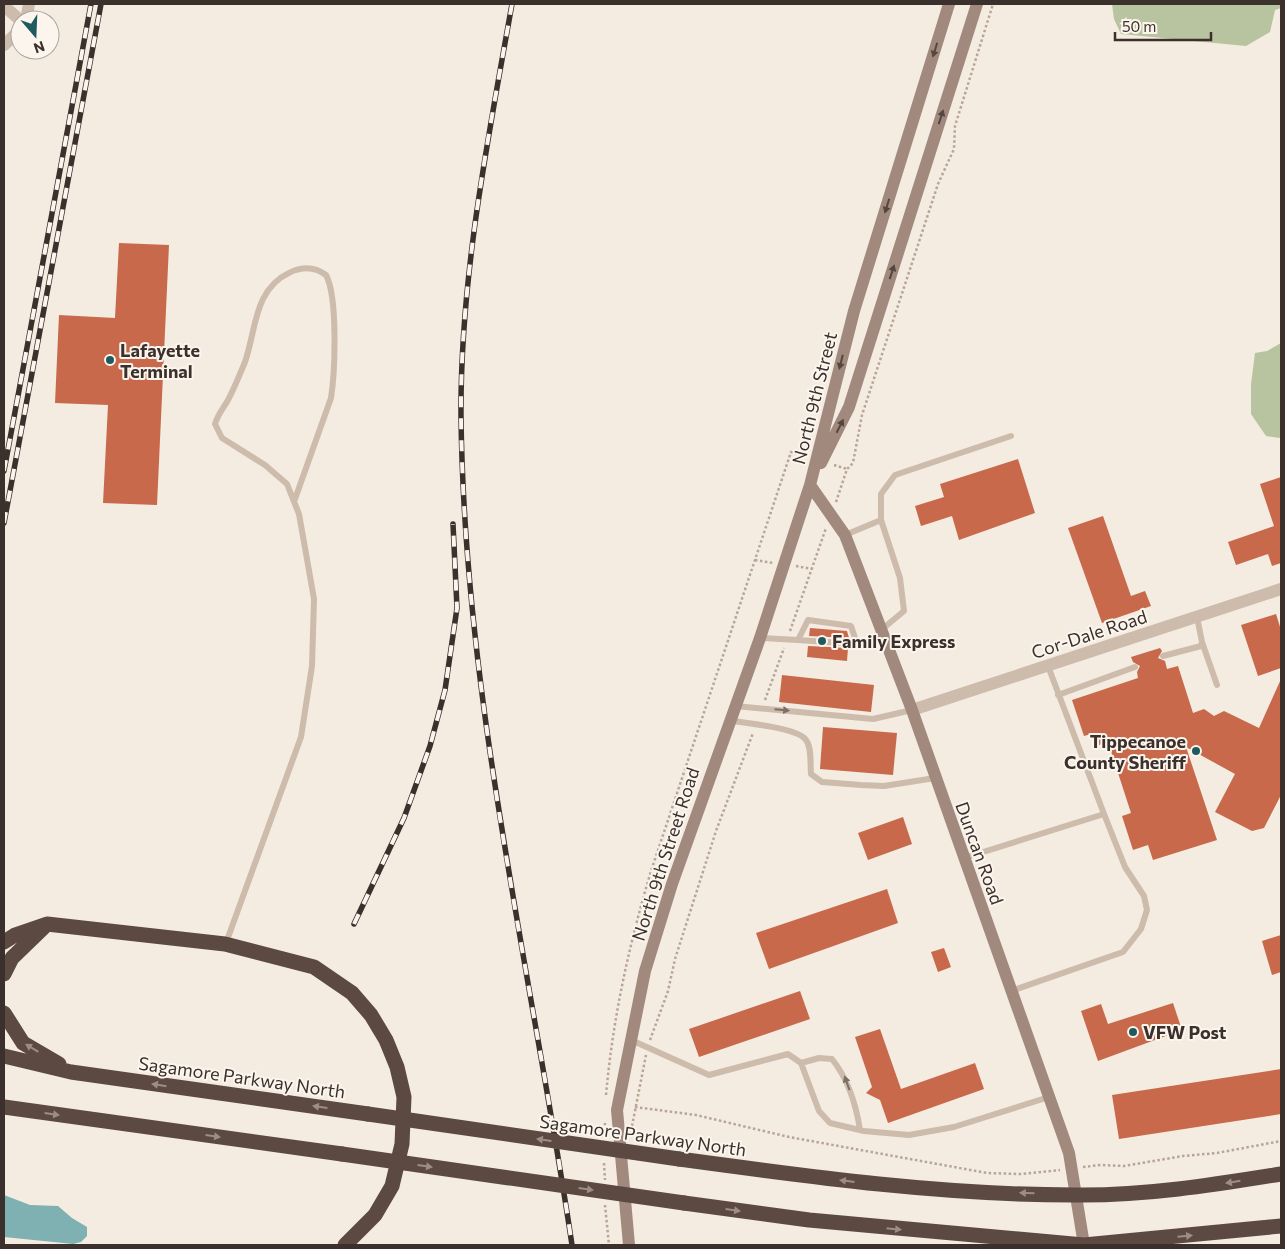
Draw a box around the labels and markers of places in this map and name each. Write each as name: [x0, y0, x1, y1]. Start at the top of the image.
place label: Lafayette Terminal: [120, 339, 200, 382]
marker: Lafayette Terminal: [104, 354, 116, 366]
place label: Family Express: [832, 630, 955, 652]
marker: Family Express: [816, 635, 828, 647]
place label: Tippecanoe County Sheriff: [1064, 730, 1187, 773]
marker: Tippecanoe County Sheriff: [1190, 745, 1202, 757]
place label: VFW Post: [1143, 1021, 1227, 1043]
marker: VFW Post: [1127, 1026, 1139, 1038]

